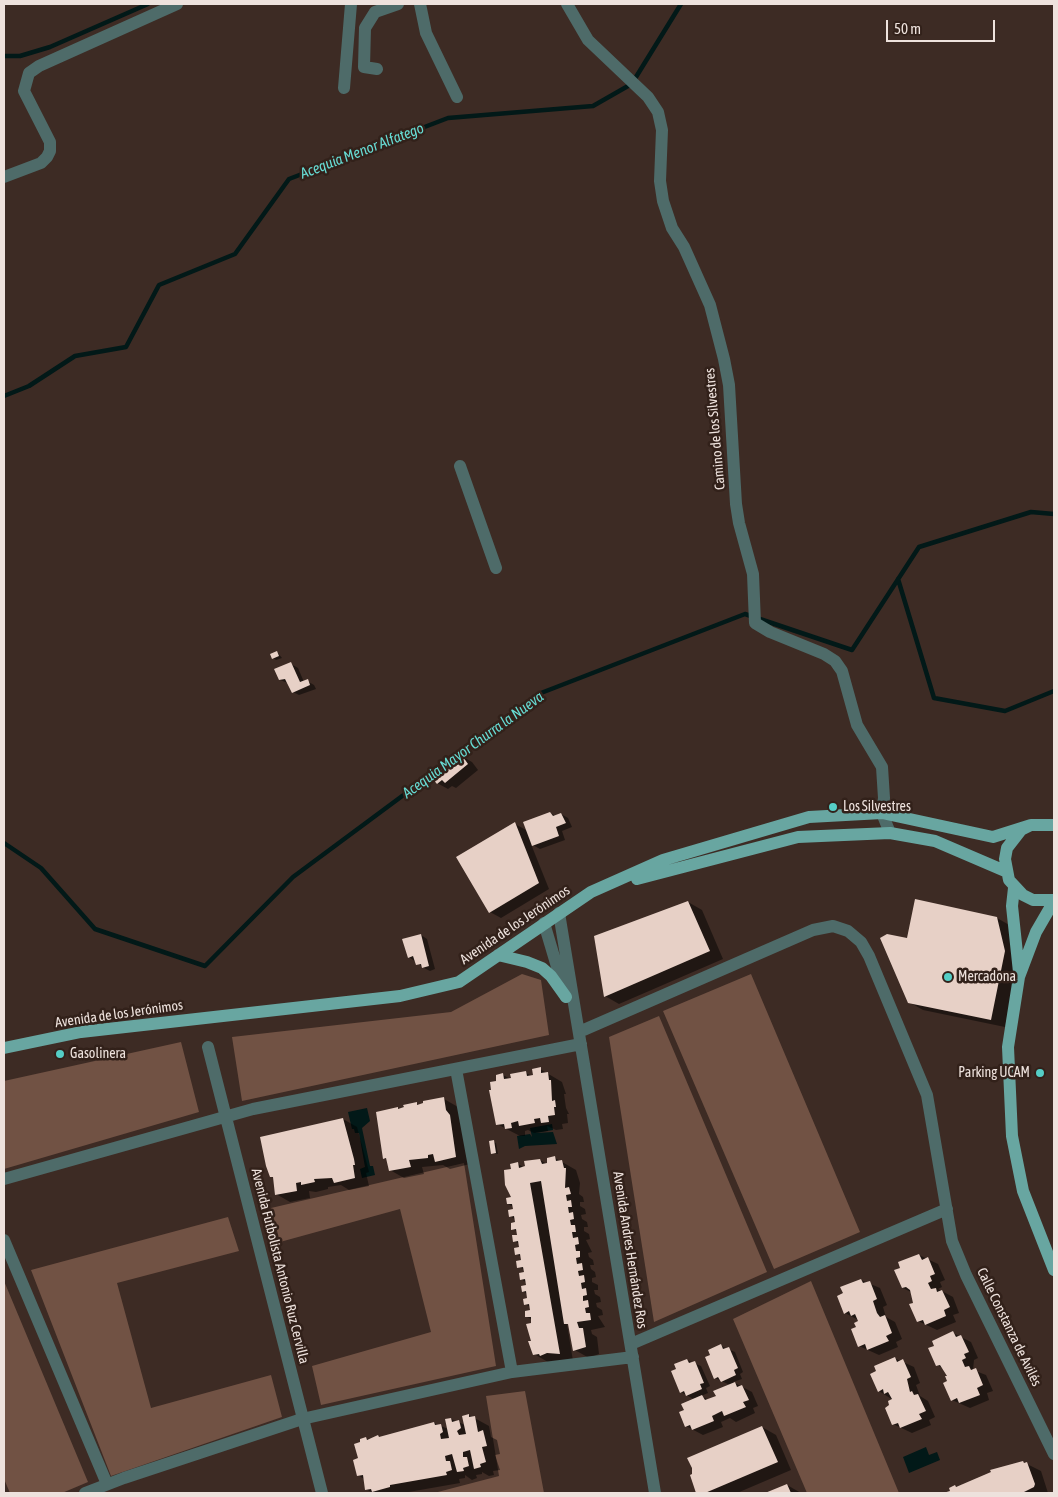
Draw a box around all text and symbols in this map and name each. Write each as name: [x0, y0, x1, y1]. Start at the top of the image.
scale bar: [888, 10, 997, 42]
text: 50 m: [894, 20, 921, 37]
water label: Acequia Menor Alfatego: [298, 119, 426, 183]
street label: Camino de los Silvestres: [701, 367, 729, 491]
water label: Acequia Mayor Churra la Nueva: [399, 688, 547, 802]
place label: Los Silvestres: [843, 799, 911, 815]
marker: Los Silvestres: [827, 801, 839, 813]
street label: Avenida de los Jerónimos: [457, 882, 573, 968]
place label: Mercadona: [958, 969, 1016, 985]
marker: Mercadona: [942, 971, 954, 983]
street label: Avenida de los Jerónimos: [54, 997, 184, 1031]
place label: Gasolinera: [70, 1046, 126, 1062]
marker: Gasolinera: [54, 1048, 66, 1060]
place label: Parking UCAM: [958, 1065, 1030, 1081]
marker: Parking UCAM: [1034, 1067, 1046, 1079]
street label: Avenida Futbolista Antonio Ruz Cervilla: [248, 1167, 312, 1365]
street label: Avenida Andres Hernández Ros: [609, 1170, 651, 1330]
street label: Calle Constanza de Avilés: [973, 1265, 1045, 1389]

